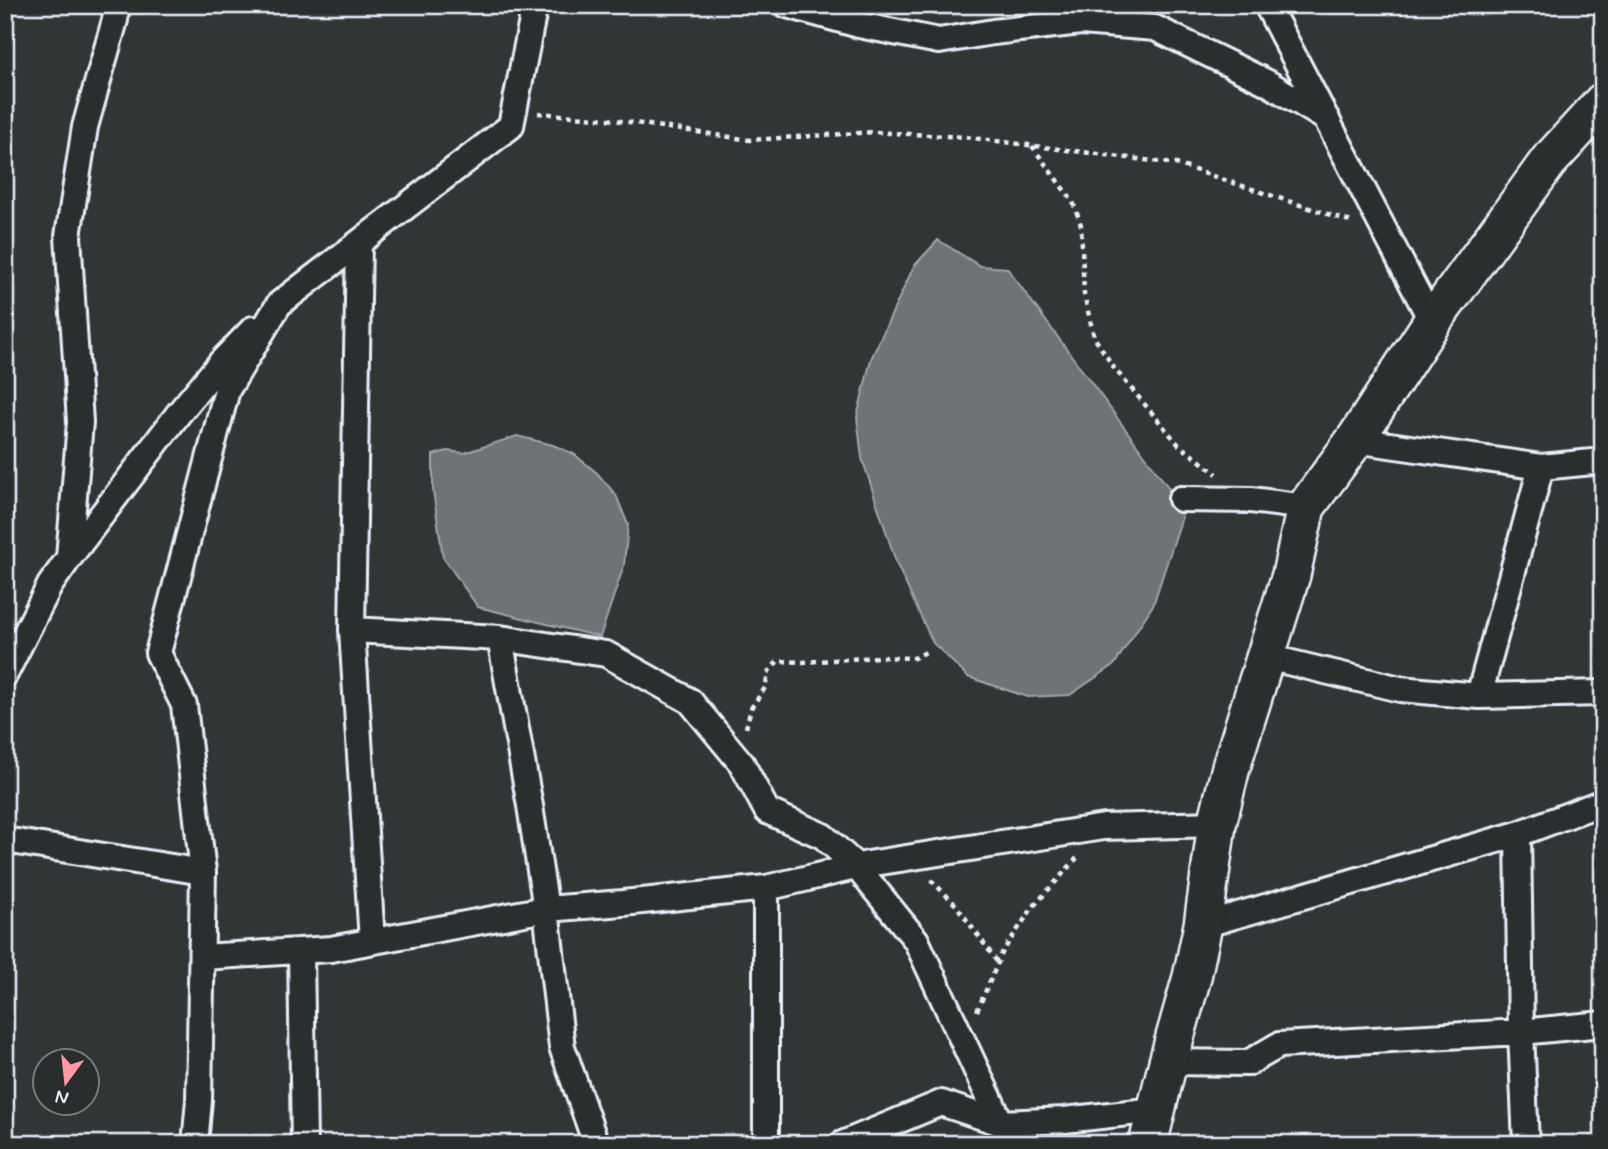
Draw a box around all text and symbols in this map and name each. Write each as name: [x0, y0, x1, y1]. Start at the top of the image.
north arrow: [32, 1048, 102, 1118]
text: N: [53, 1083, 71, 1111]

